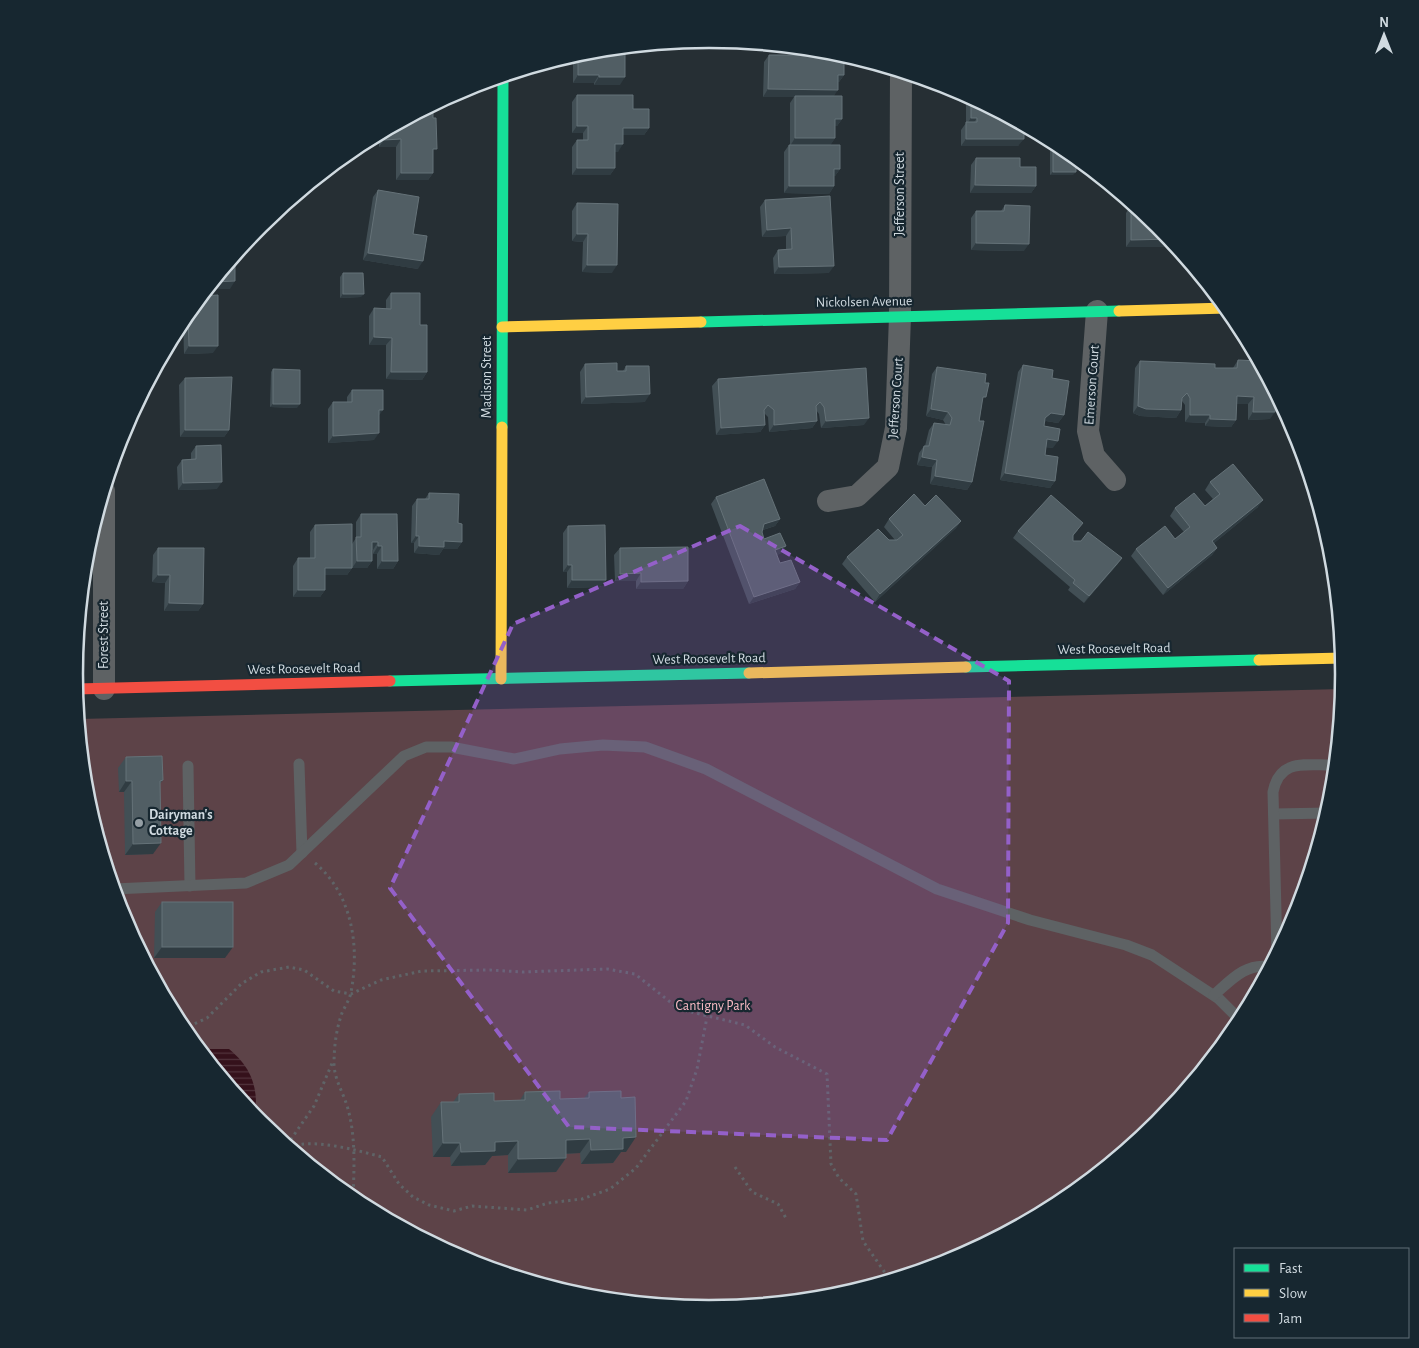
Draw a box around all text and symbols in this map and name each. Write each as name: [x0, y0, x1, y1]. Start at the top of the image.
north arrow: [1359, 10, 1409, 60]
text: N: [1379, 16, 1389, 30]
street label: Jefferson Street: [893, 151, 907, 236]
street label: Nickolsen Avenue: [815, 294, 913, 310]
street label: Madison Street: [480, 335, 494, 418]
street label: Emerson Court: [1082, 344, 1102, 425]
street label: Jefferson Court: [886, 357, 906, 439]
street label: Forest Street: [97, 600, 111, 669]
street label: West Roosevelt Road: [1057, 641, 1171, 657]
street label: West Roosevelt Road: [652, 651, 766, 667]
street label: West Roosevelt Road: [247, 661, 361, 677]
place label: Dairyman's Cottage: [149, 808, 213, 838]
marker: Dairyman's Cottage: [133, 817, 145, 829]
park label: Cantigny Park: [676, 999, 751, 1013]
legend: [1234, 1248, 1409, 1338]
text: Fast: [1279, 1261, 1303, 1276]
text: Slow: [1279, 1286, 1307, 1301]
text: Jam: [1279, 1311, 1302, 1326]

